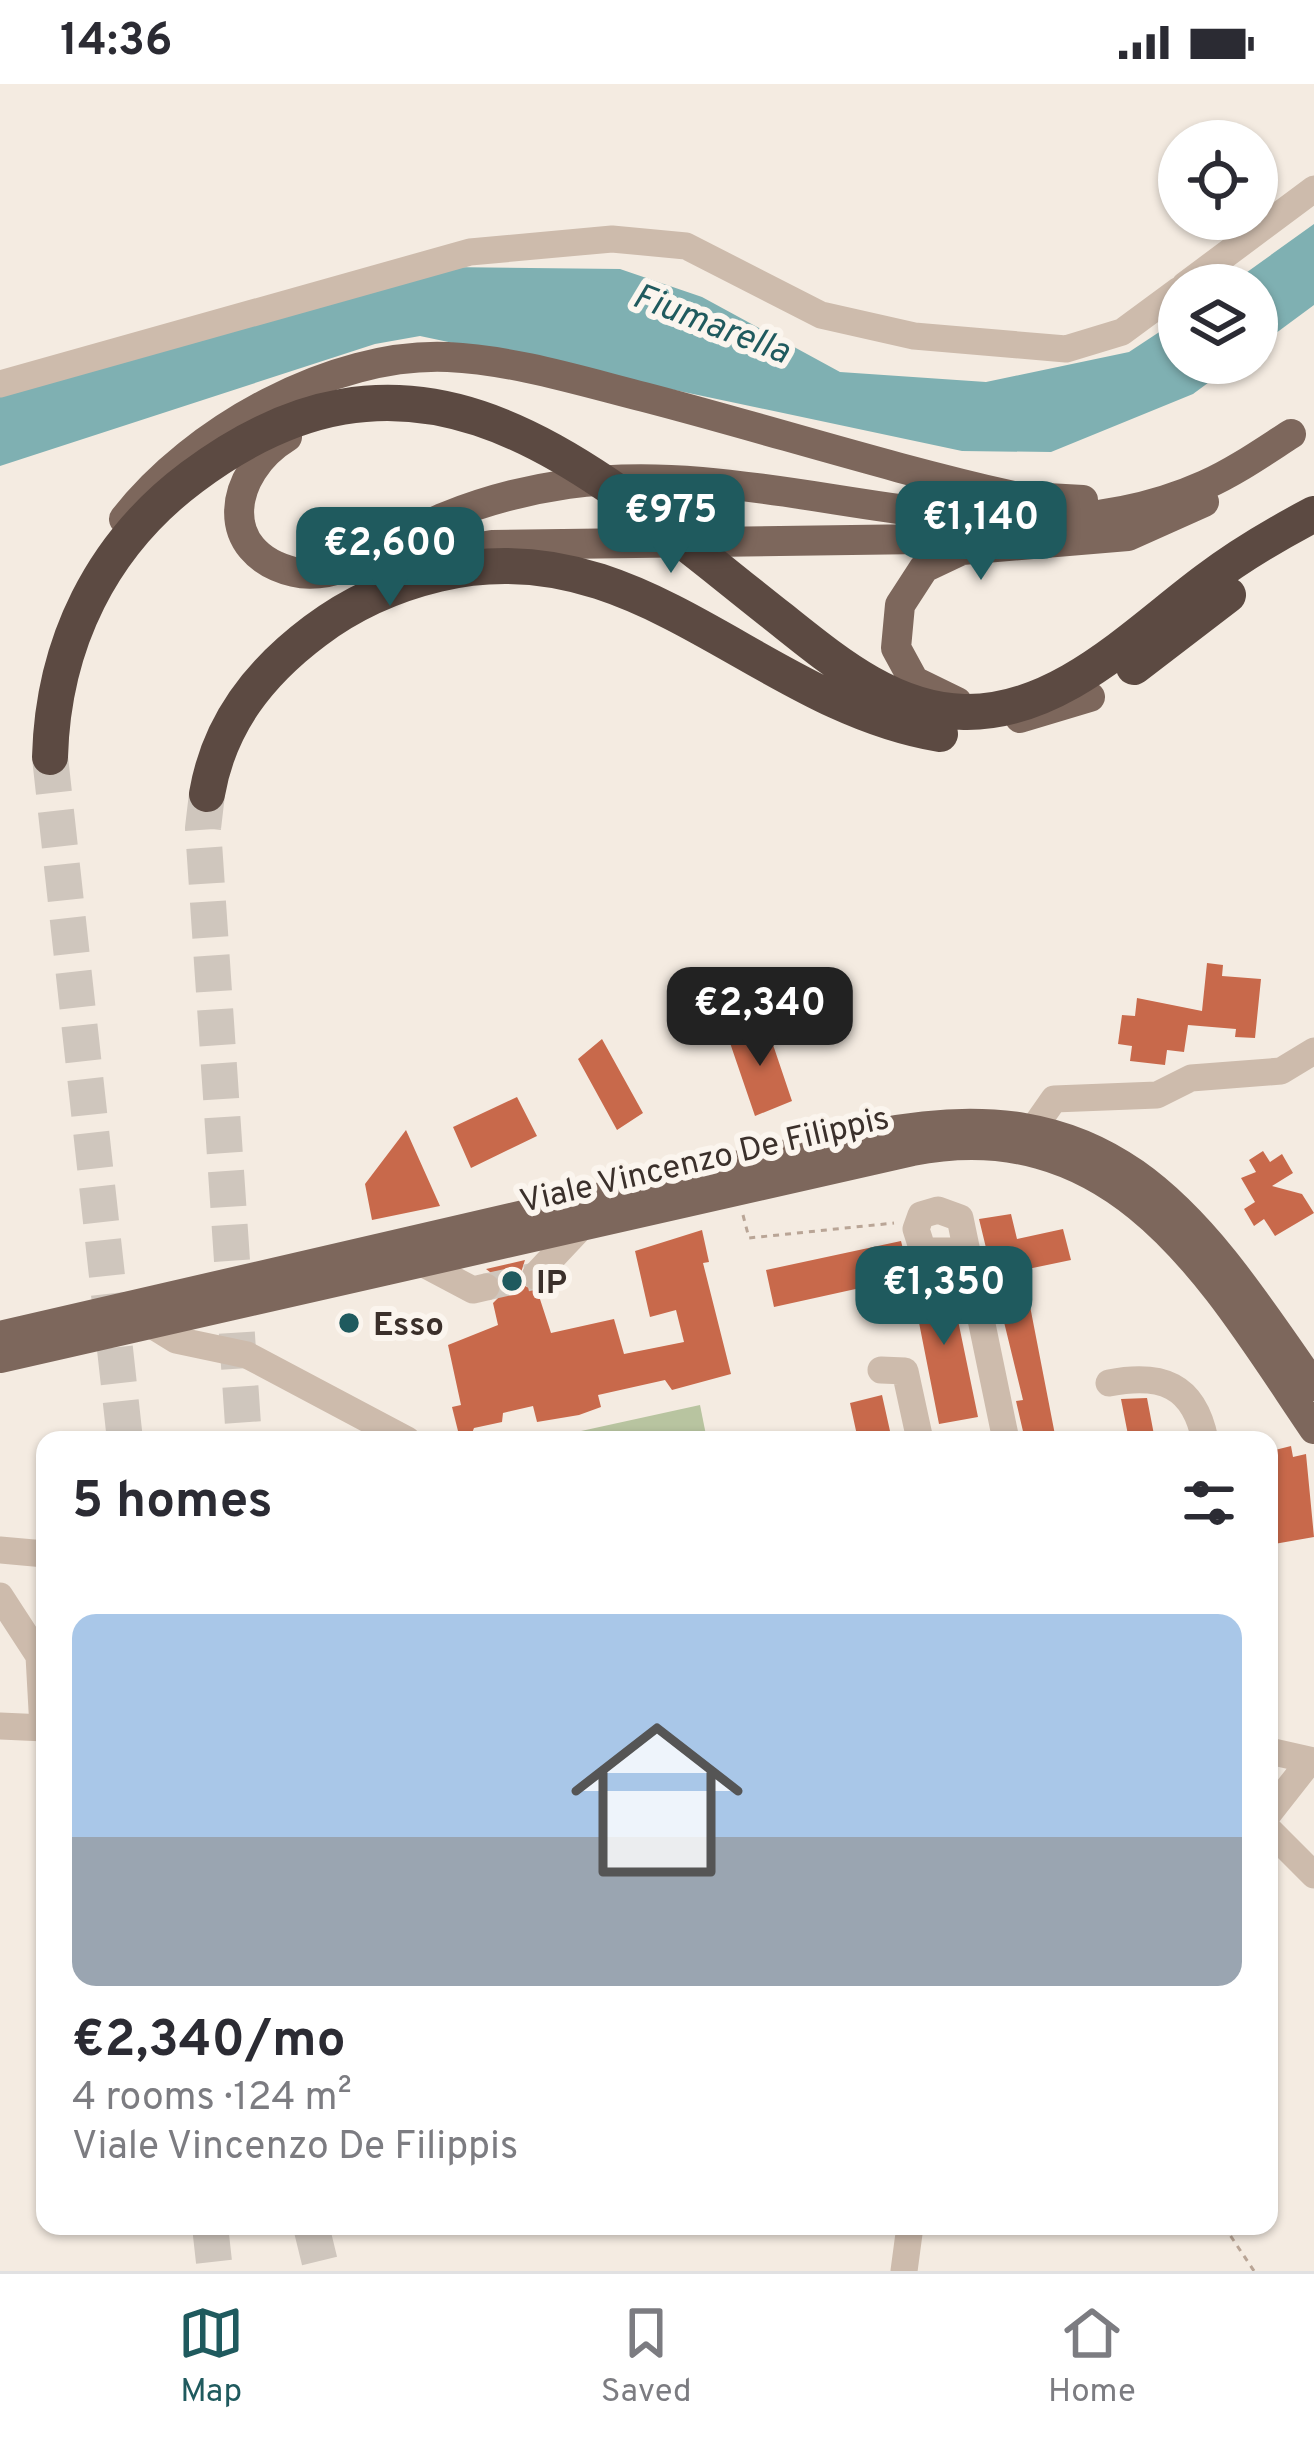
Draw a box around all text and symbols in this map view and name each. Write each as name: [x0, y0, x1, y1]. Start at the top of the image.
text: 14:36: [60, 14, 173, 71]
map controls: [1158, 120, 1278, 384]
button: locate: [1158, 120, 1278, 240]
button: layers: [1158, 264, 1278, 384]
water label: Fiumarella: [626, 275, 796, 377]
pin: €975: [600, 474, 742, 576]
pin: €1,140: [883, 481, 1079, 583]
text: €975: [625, 488, 717, 537]
text: €1,140: [923, 495, 1039, 544]
pin: €2,600: [292, 507, 488, 609]
text: €2,600: [323, 521, 457, 570]
pin: €2,340: [662, 967, 858, 1069]
text: €2,340: [694, 981, 826, 1030]
street label: Viale Vincenzo De Filippis: [516, 1099, 894, 1225]
pin: €1,350: [846, 1246, 1042, 1348]
text: €1,350: [882, 1260, 1006, 1309]
place label: IP: [536, 1264, 567, 1306]
marker: IP: [499, 1268, 525, 1294]
place label: Esso: [373, 1306, 444, 1348]
marker: Esso: [336, 1310, 362, 1336]
icon: filters: [1176, 1470, 1242, 1536]
text: 5 homes: [72, 1471, 273, 1536]
icon: home: [549, 1692, 765, 1908]
text: €2,340/mo: [72, 2010, 346, 2075]
text: 4 rooms · 124 m²: [72, 2075, 352, 2124]
text: Viale Vincenzo De Filippis: [72, 2124, 518, 2173]
tab: Map: [178, 2300, 244, 2414]
tab: Saved: [601, 2300, 692, 2414]
tab: Home: [1048, 2300, 1136, 2414]

